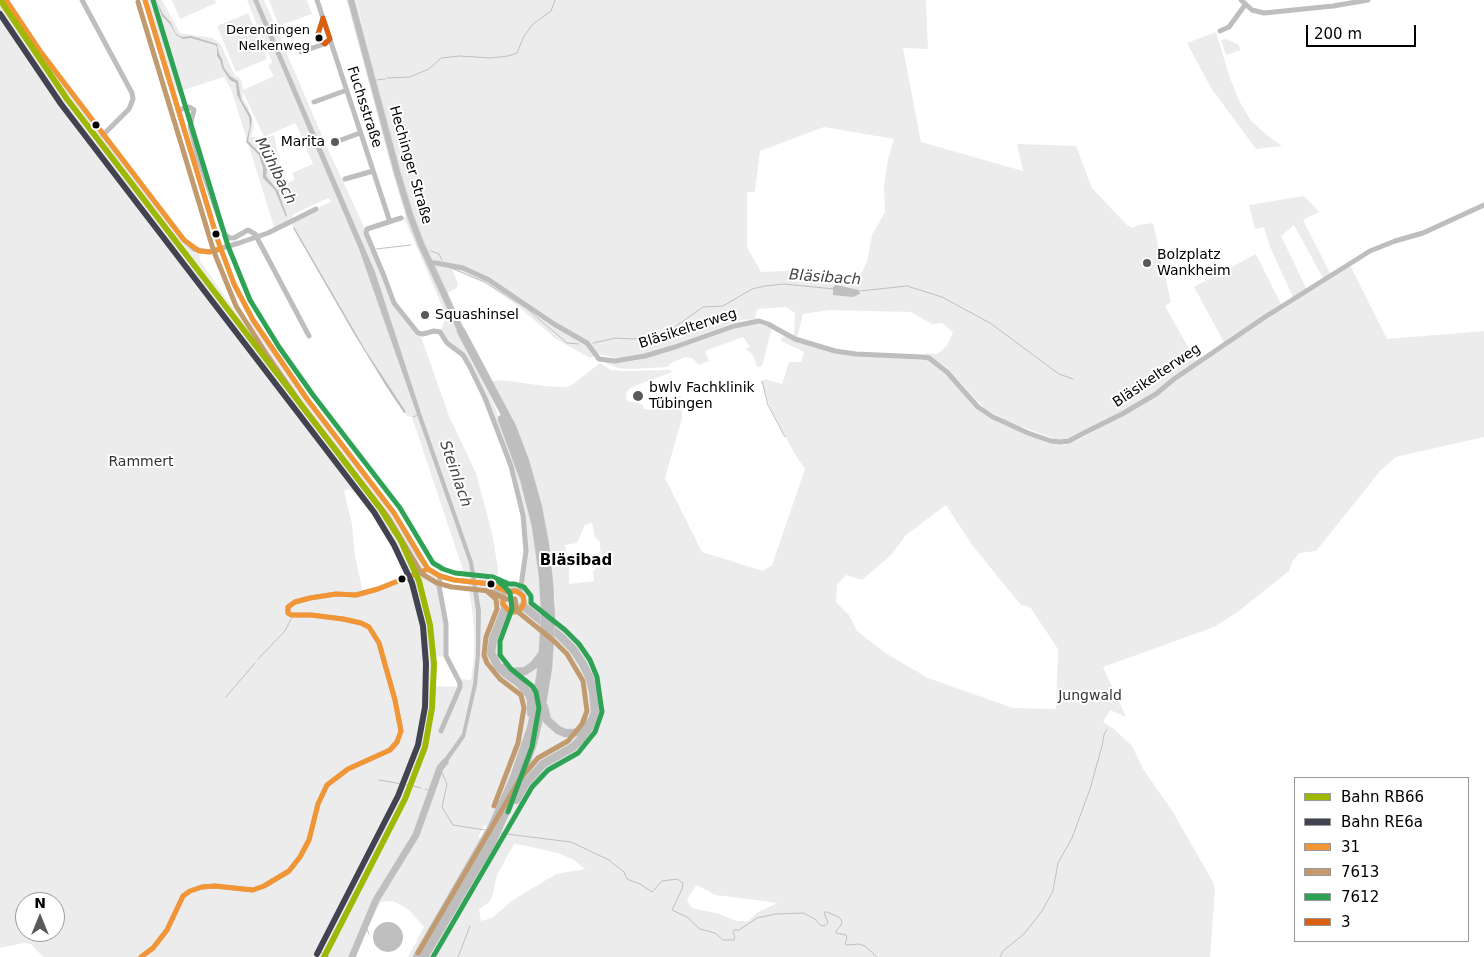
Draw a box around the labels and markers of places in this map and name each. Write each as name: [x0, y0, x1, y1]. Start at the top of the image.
place label: Derendingen Nelkenweg: [226, 23, 310, 54]
marker: Derendingen Nelkenweg: [314, 33, 324, 43]
unlabelled marker: [91, 120, 101, 130]
place label: Marita: [281, 134, 325, 150]
marker: Marita: [329, 136, 341, 148]
unlabelled marker: [211, 229, 221, 239]
place label: Bolzplatz Wankheim: [1157, 247, 1231, 280]
marker: Bolzplatz Wankheim: [1141, 257, 1153, 269]
place label: Squashinsel: [435, 307, 519, 323]
marker: Squashinsel: [419, 309, 431, 321]
place label: bwlv Fachklinik Tübingen: [649, 380, 755, 412]
marker: bwlv Fachklinik Tübingen: [631, 389, 645, 403]
unlabelled marker: [397, 574, 407, 584]
unlabelled marker: [486, 579, 496, 589]

